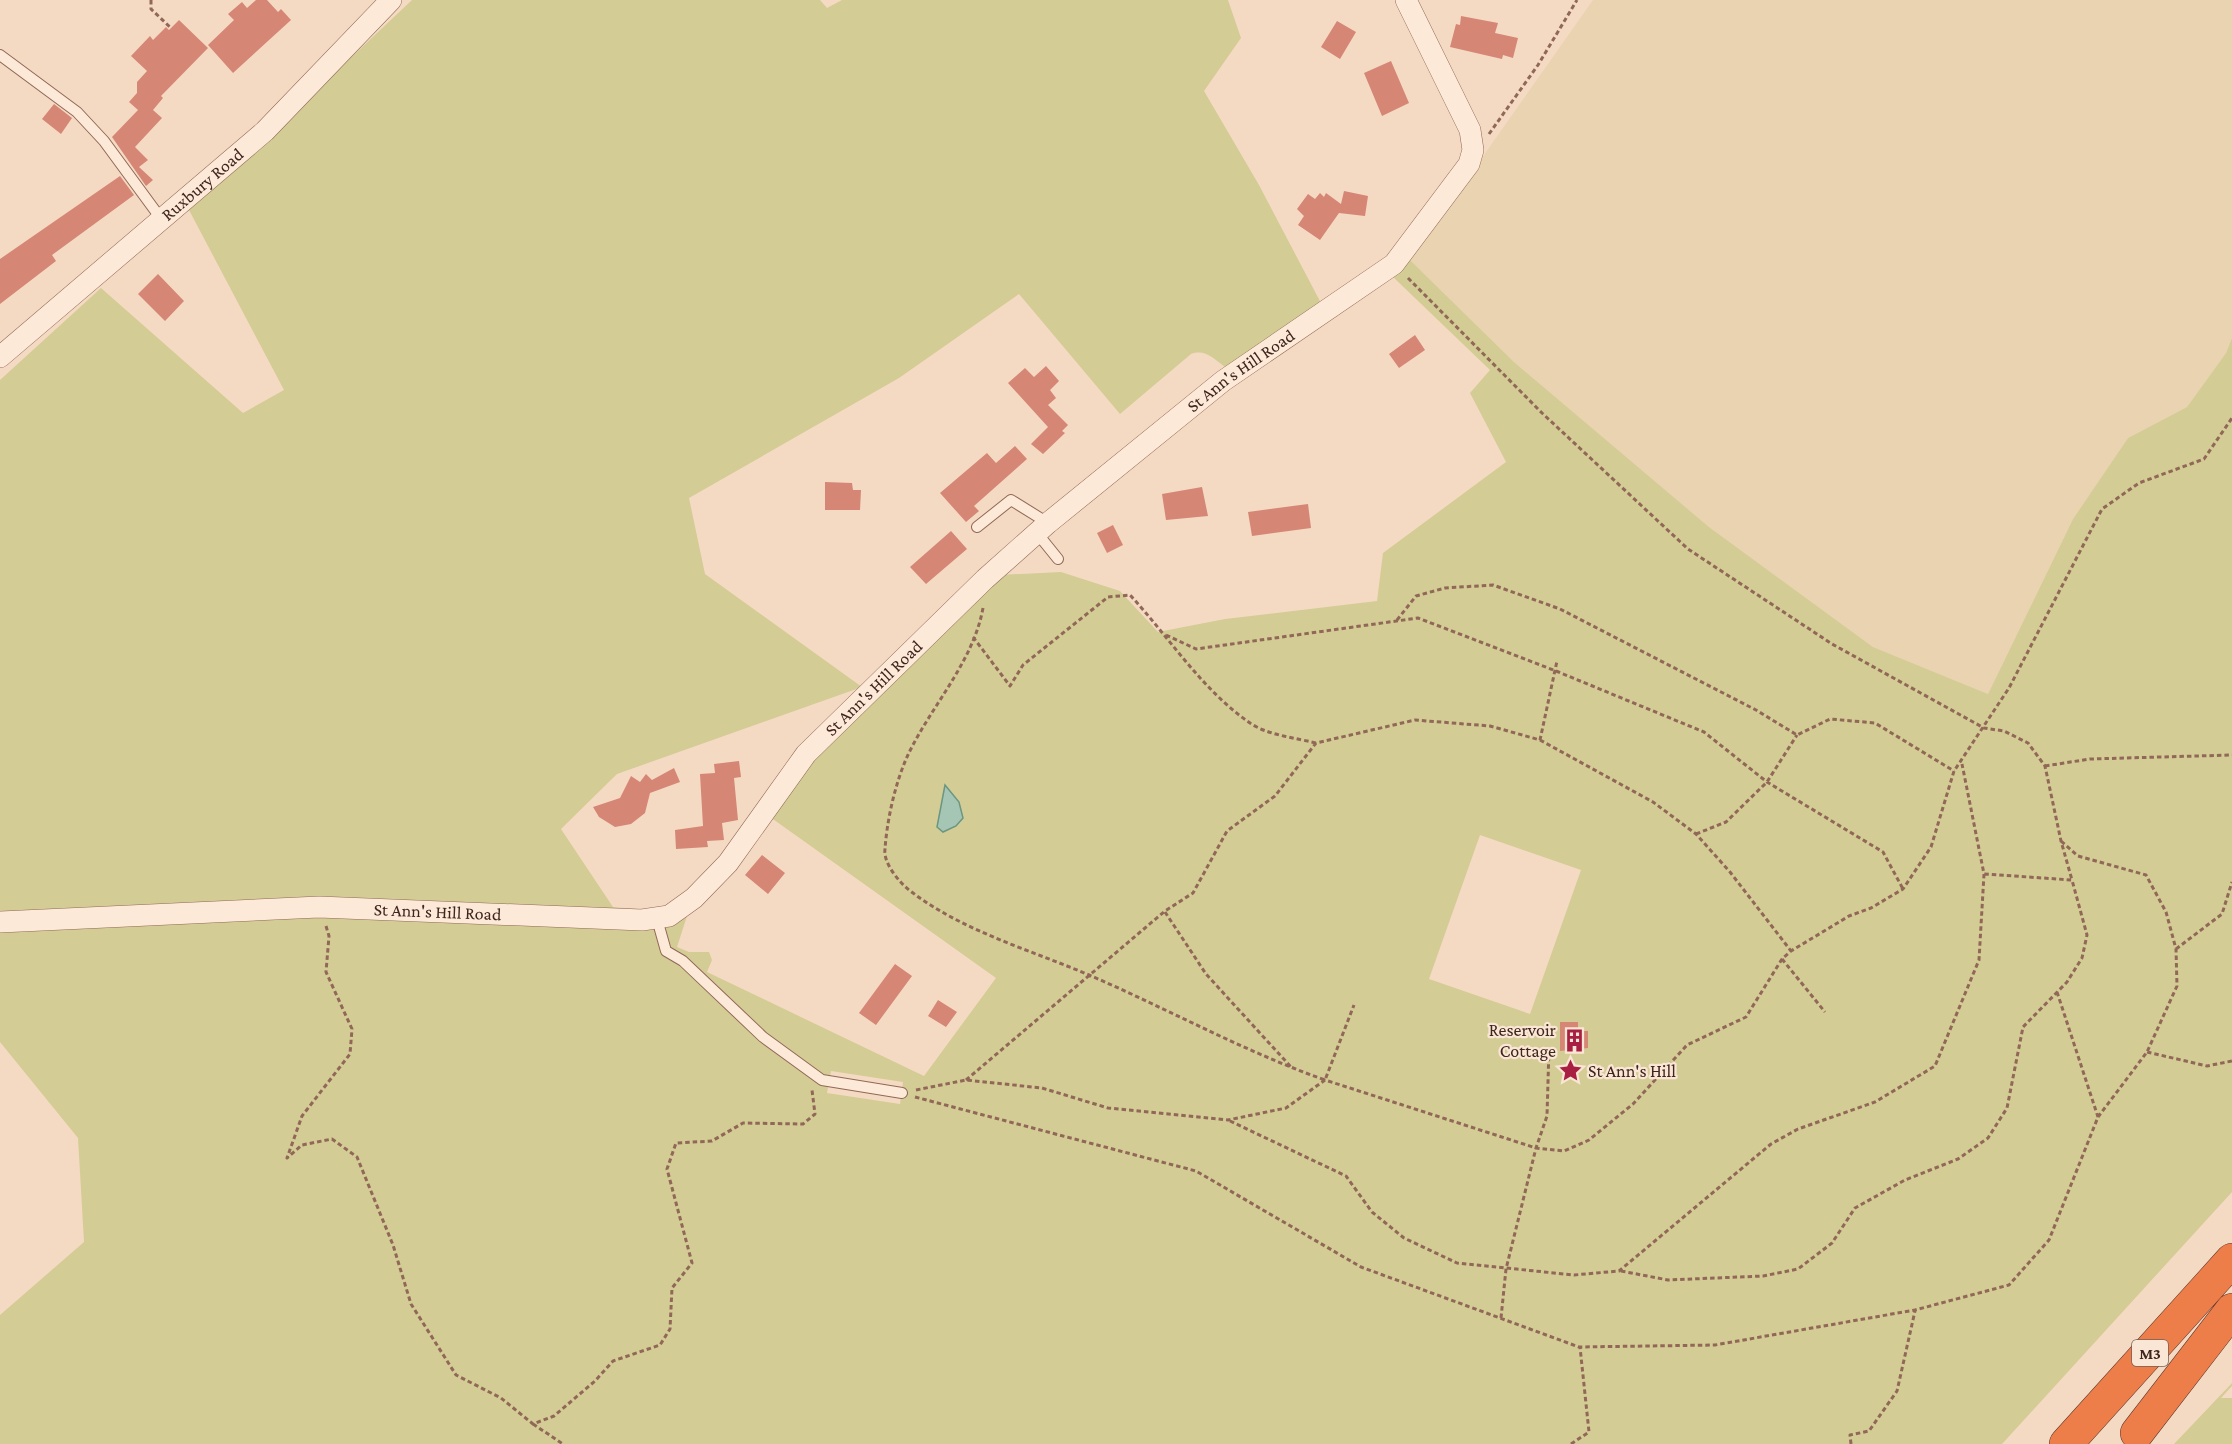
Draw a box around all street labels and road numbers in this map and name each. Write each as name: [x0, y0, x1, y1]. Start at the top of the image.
street label: Ruxbury Road: [157, 144, 248, 225]
street label: St Ann's Hill Road: [1183, 325, 1299, 416]
street label: St Ann's Hill Road: [821, 636, 927, 740]
street label: St Ann's Hill Road: [373, 899, 502, 924]
road number: M3: [2132, 1340, 2168, 1366]

